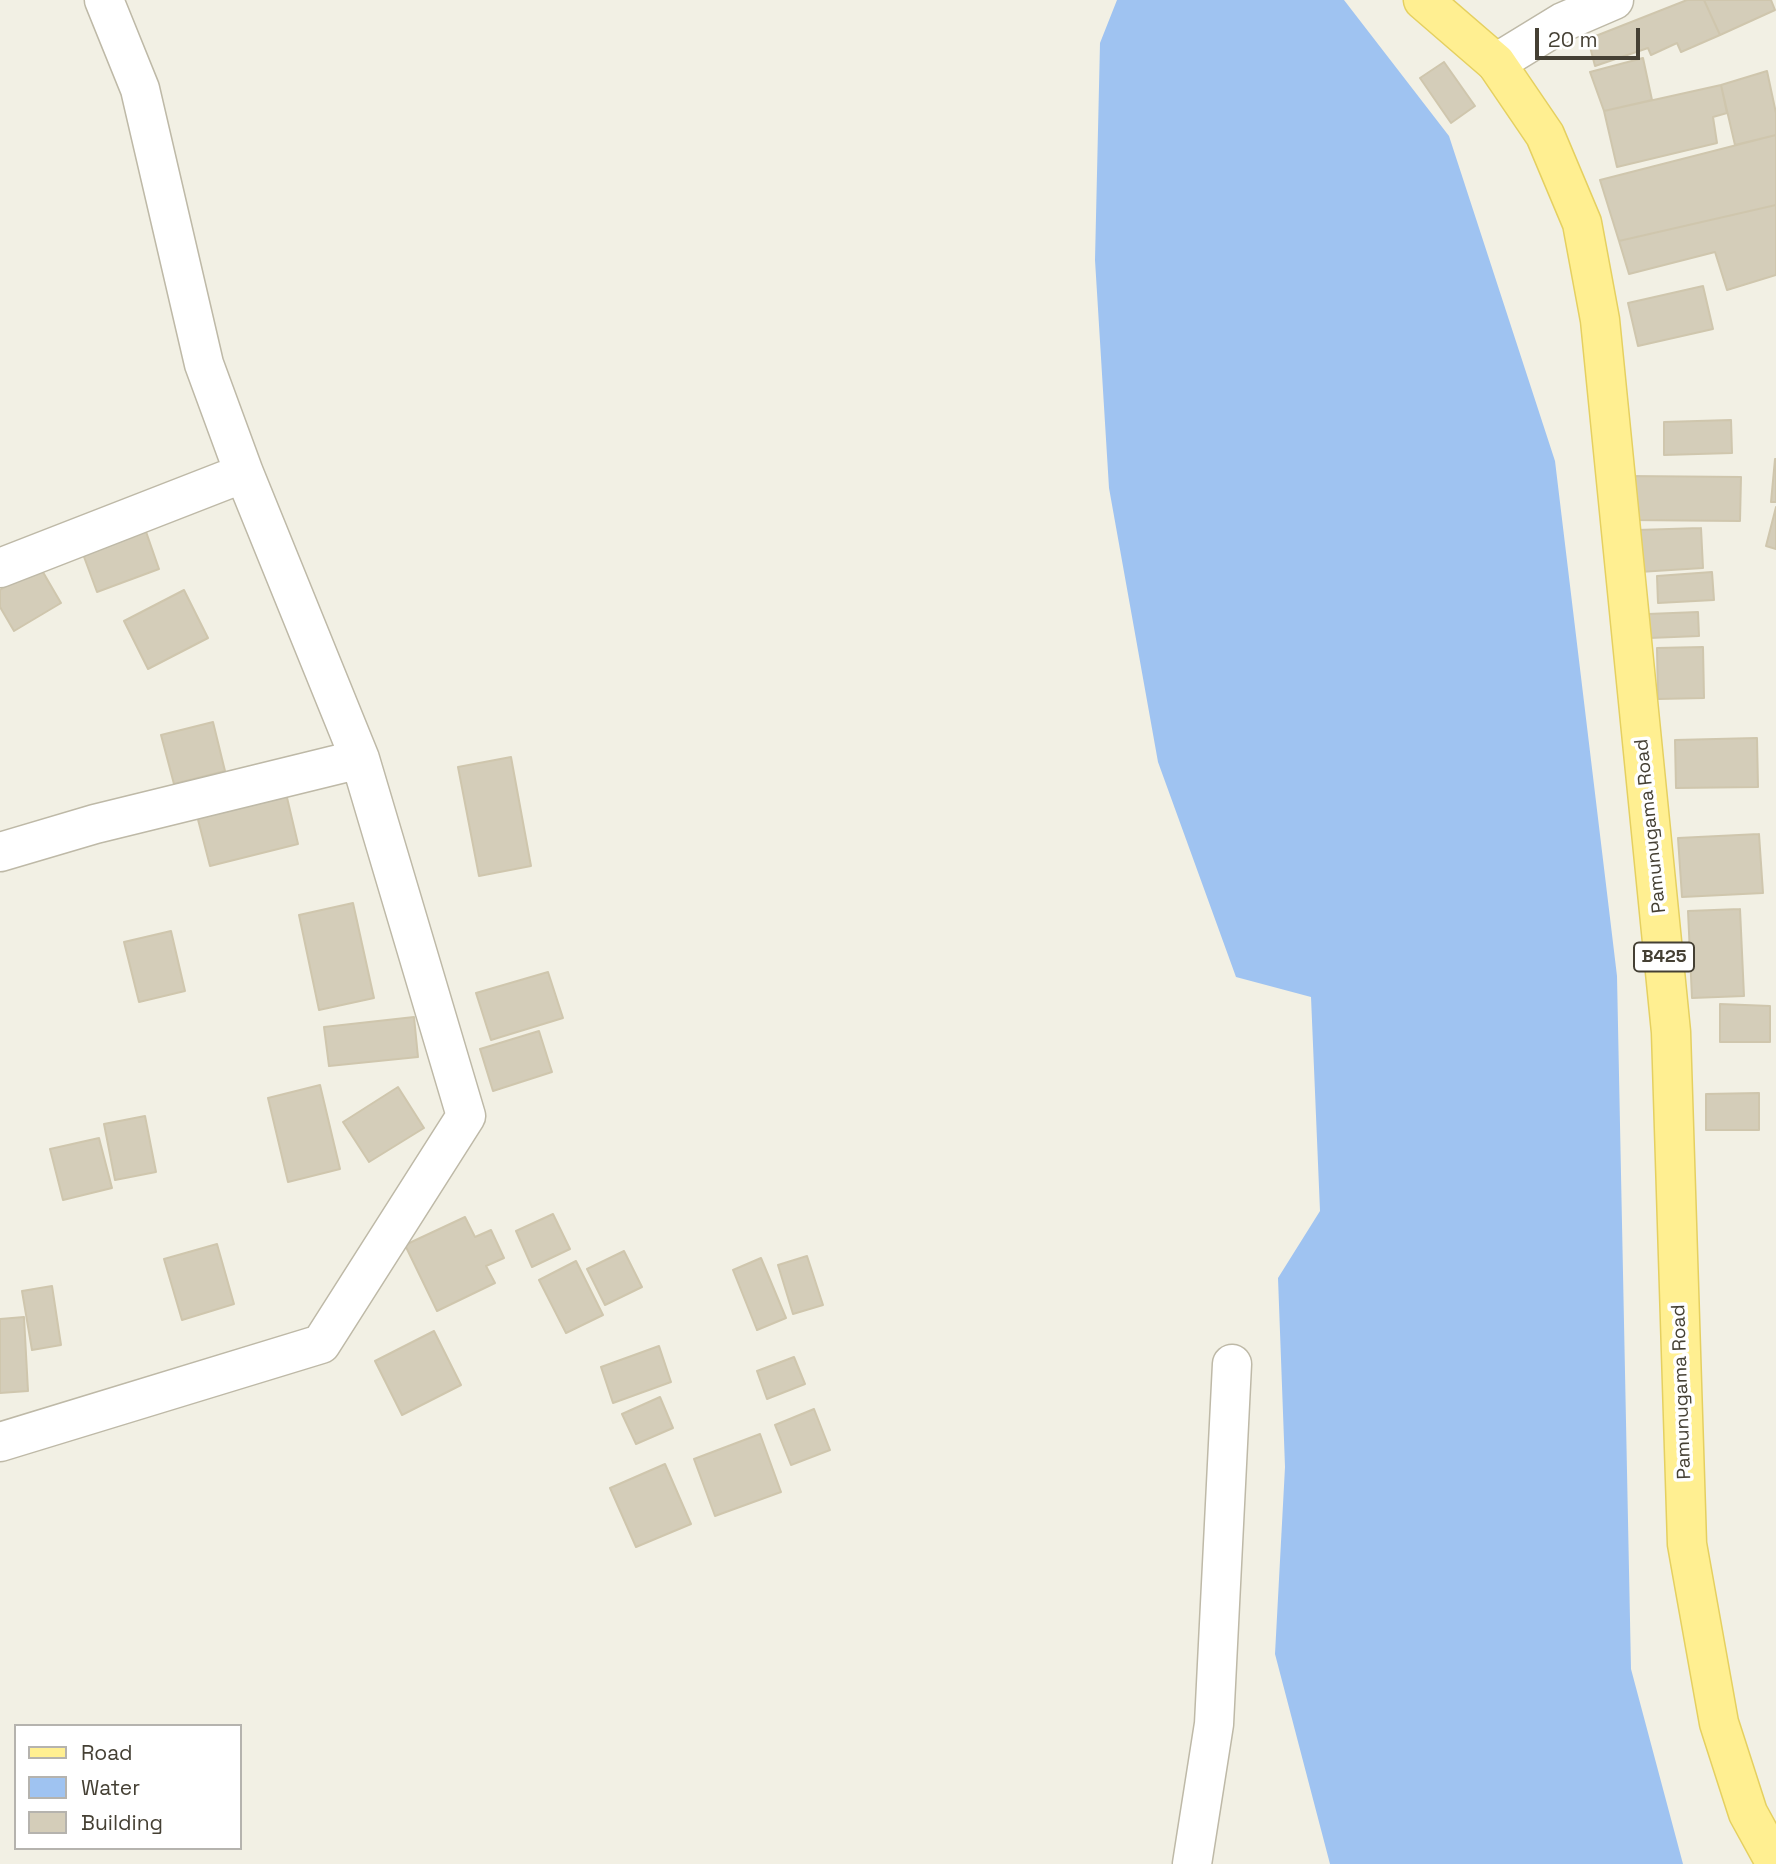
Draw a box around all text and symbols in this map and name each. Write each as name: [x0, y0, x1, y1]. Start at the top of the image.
scale bar: [1538, 14, 1643, 58]
text: 20 m: [1548, 26, 1598, 53]
street label: Pamunugama Road: [1631, 738, 1671, 914]
road number: B425: [1634, 942, 1694, 972]
street label: Pamunugama Road: [1668, 1304, 1696, 1480]
legend: [14, 1724, 242, 1850]
text: Road: [81, 1739, 133, 1766]
text: Water: [81, 1774, 140, 1801]
text: Building: [81, 1809, 163, 1836]

